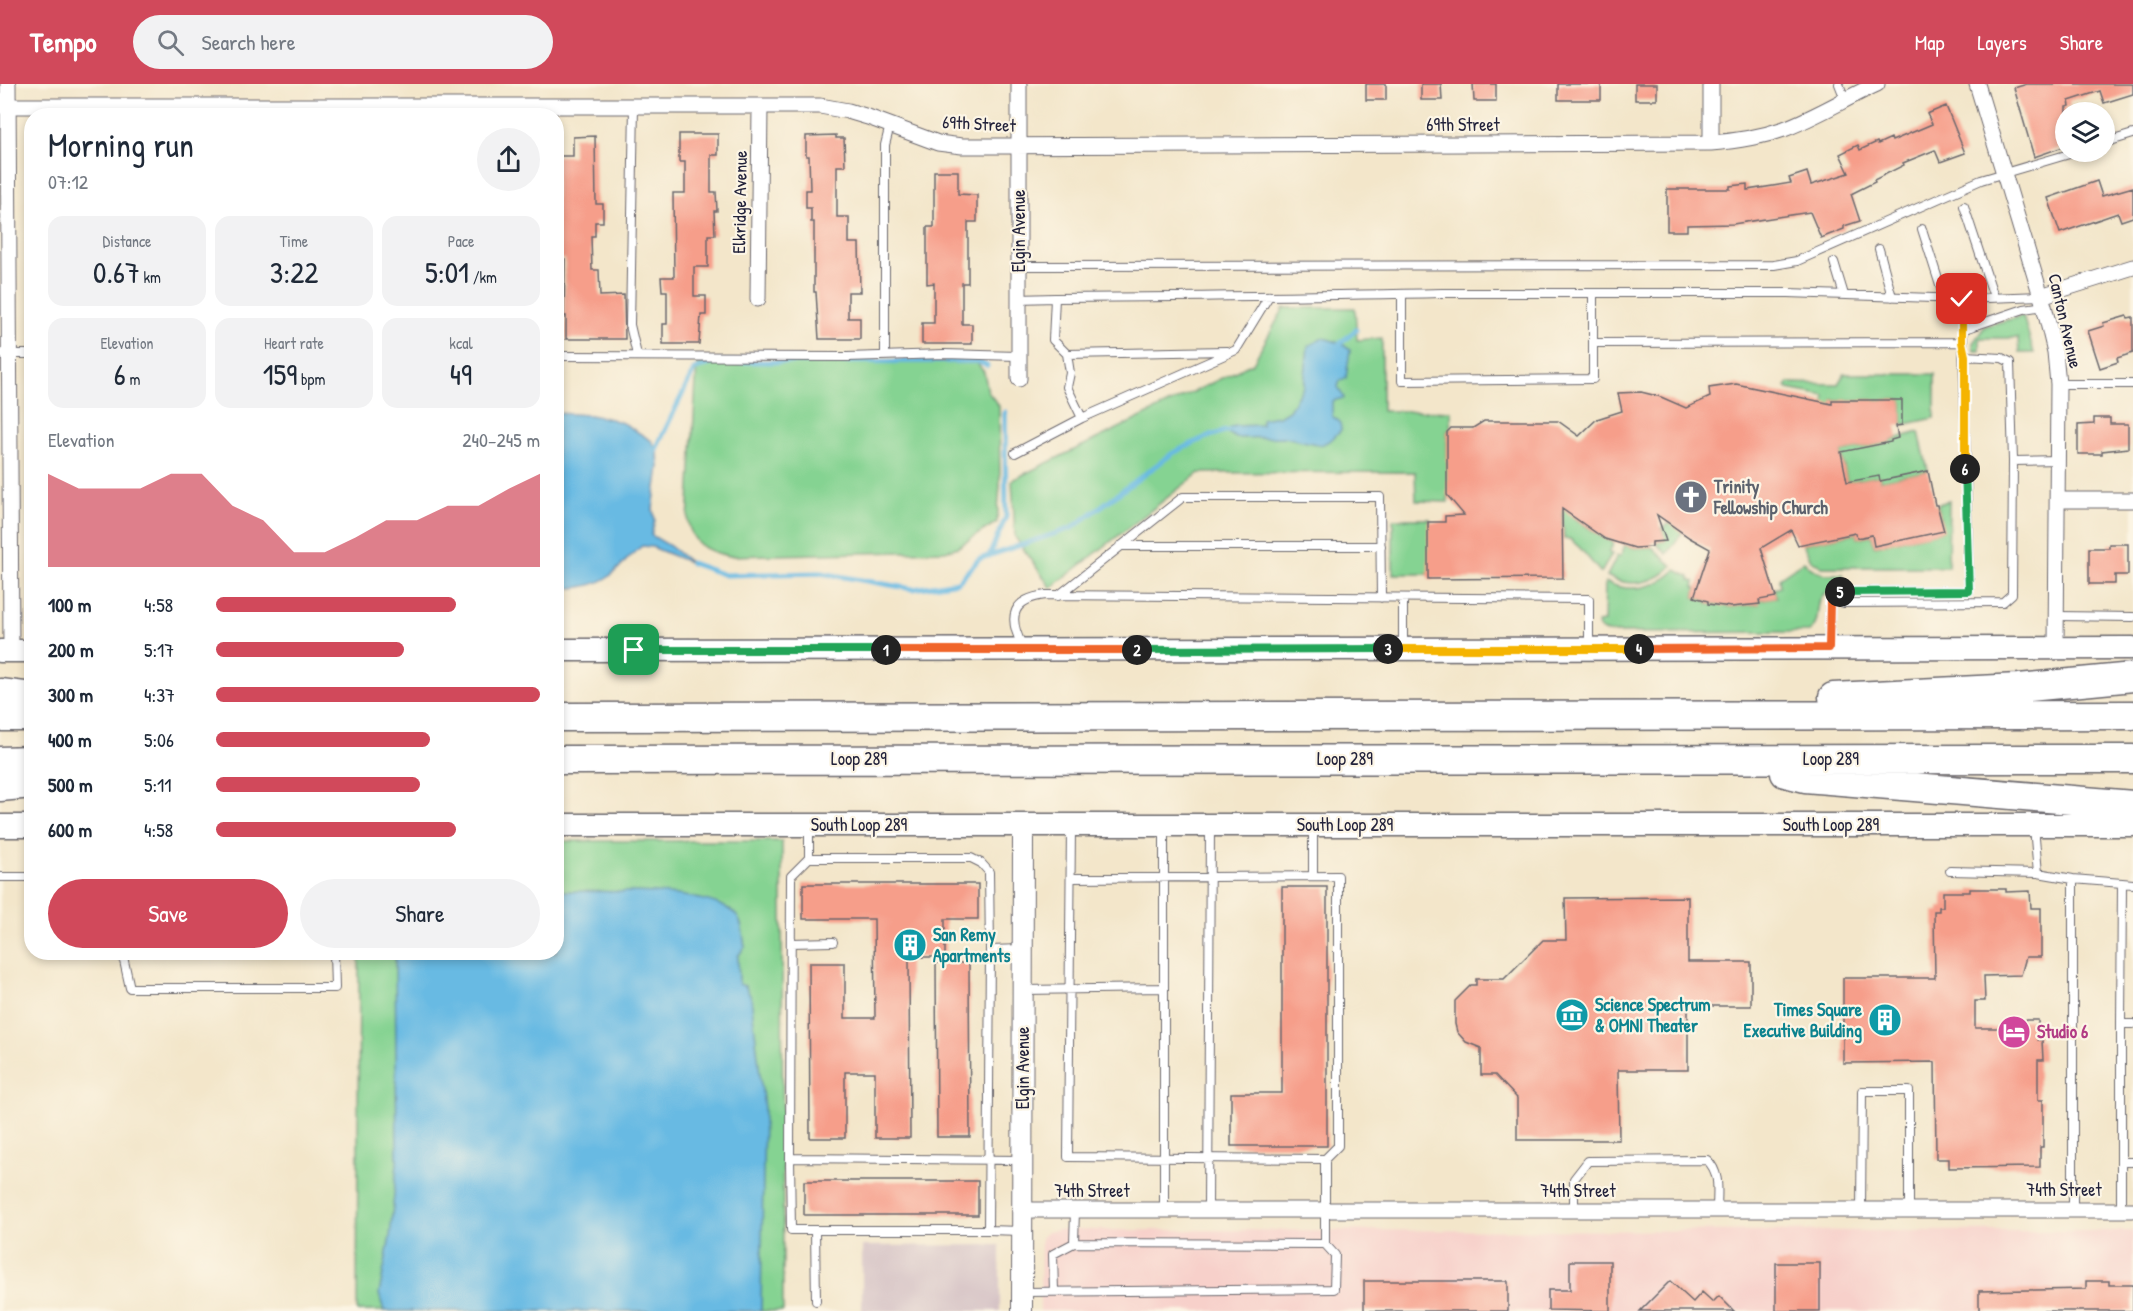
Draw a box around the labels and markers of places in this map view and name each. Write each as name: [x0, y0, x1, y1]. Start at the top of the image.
pin: [1936, 273, 1987, 324]
pin: 6: [1950, 454, 1980, 484]
place label: Trinity Fellowship Church: [1713, 474, 1828, 521]
church icon: Trinity Fellowship Church: [1673, 479, 1709, 515]
pin: 5: [1825, 577, 1855, 607]
pin: [608, 624, 659, 675]
pin: 3: [1373, 634, 1403, 664]
pin: 4: [1624, 634, 1654, 664]
pin: 1: [871, 635, 901, 665]
pin: 2: [1122, 635, 1152, 665]
place label: San Remy Apartments: [933, 922, 1010, 969]
building icon: San Remy Apartments: [892, 927, 928, 963]
place label: Science Spectrum & OMNI Theater: [1595, 992, 1711, 1038]
museum icon: Science Spectrum & OMNI Theater: [1554, 997, 1590, 1033]
place label: Times Square Executive Building: [1744, 997, 1863, 1044]
building icon: Times Square Executive Building: [1867, 1002, 1903, 1038]
hotel icon: Studio 6: [1996, 1014, 2032, 1050]
place label: Studio 6: [2037, 1019, 2088, 1044]

